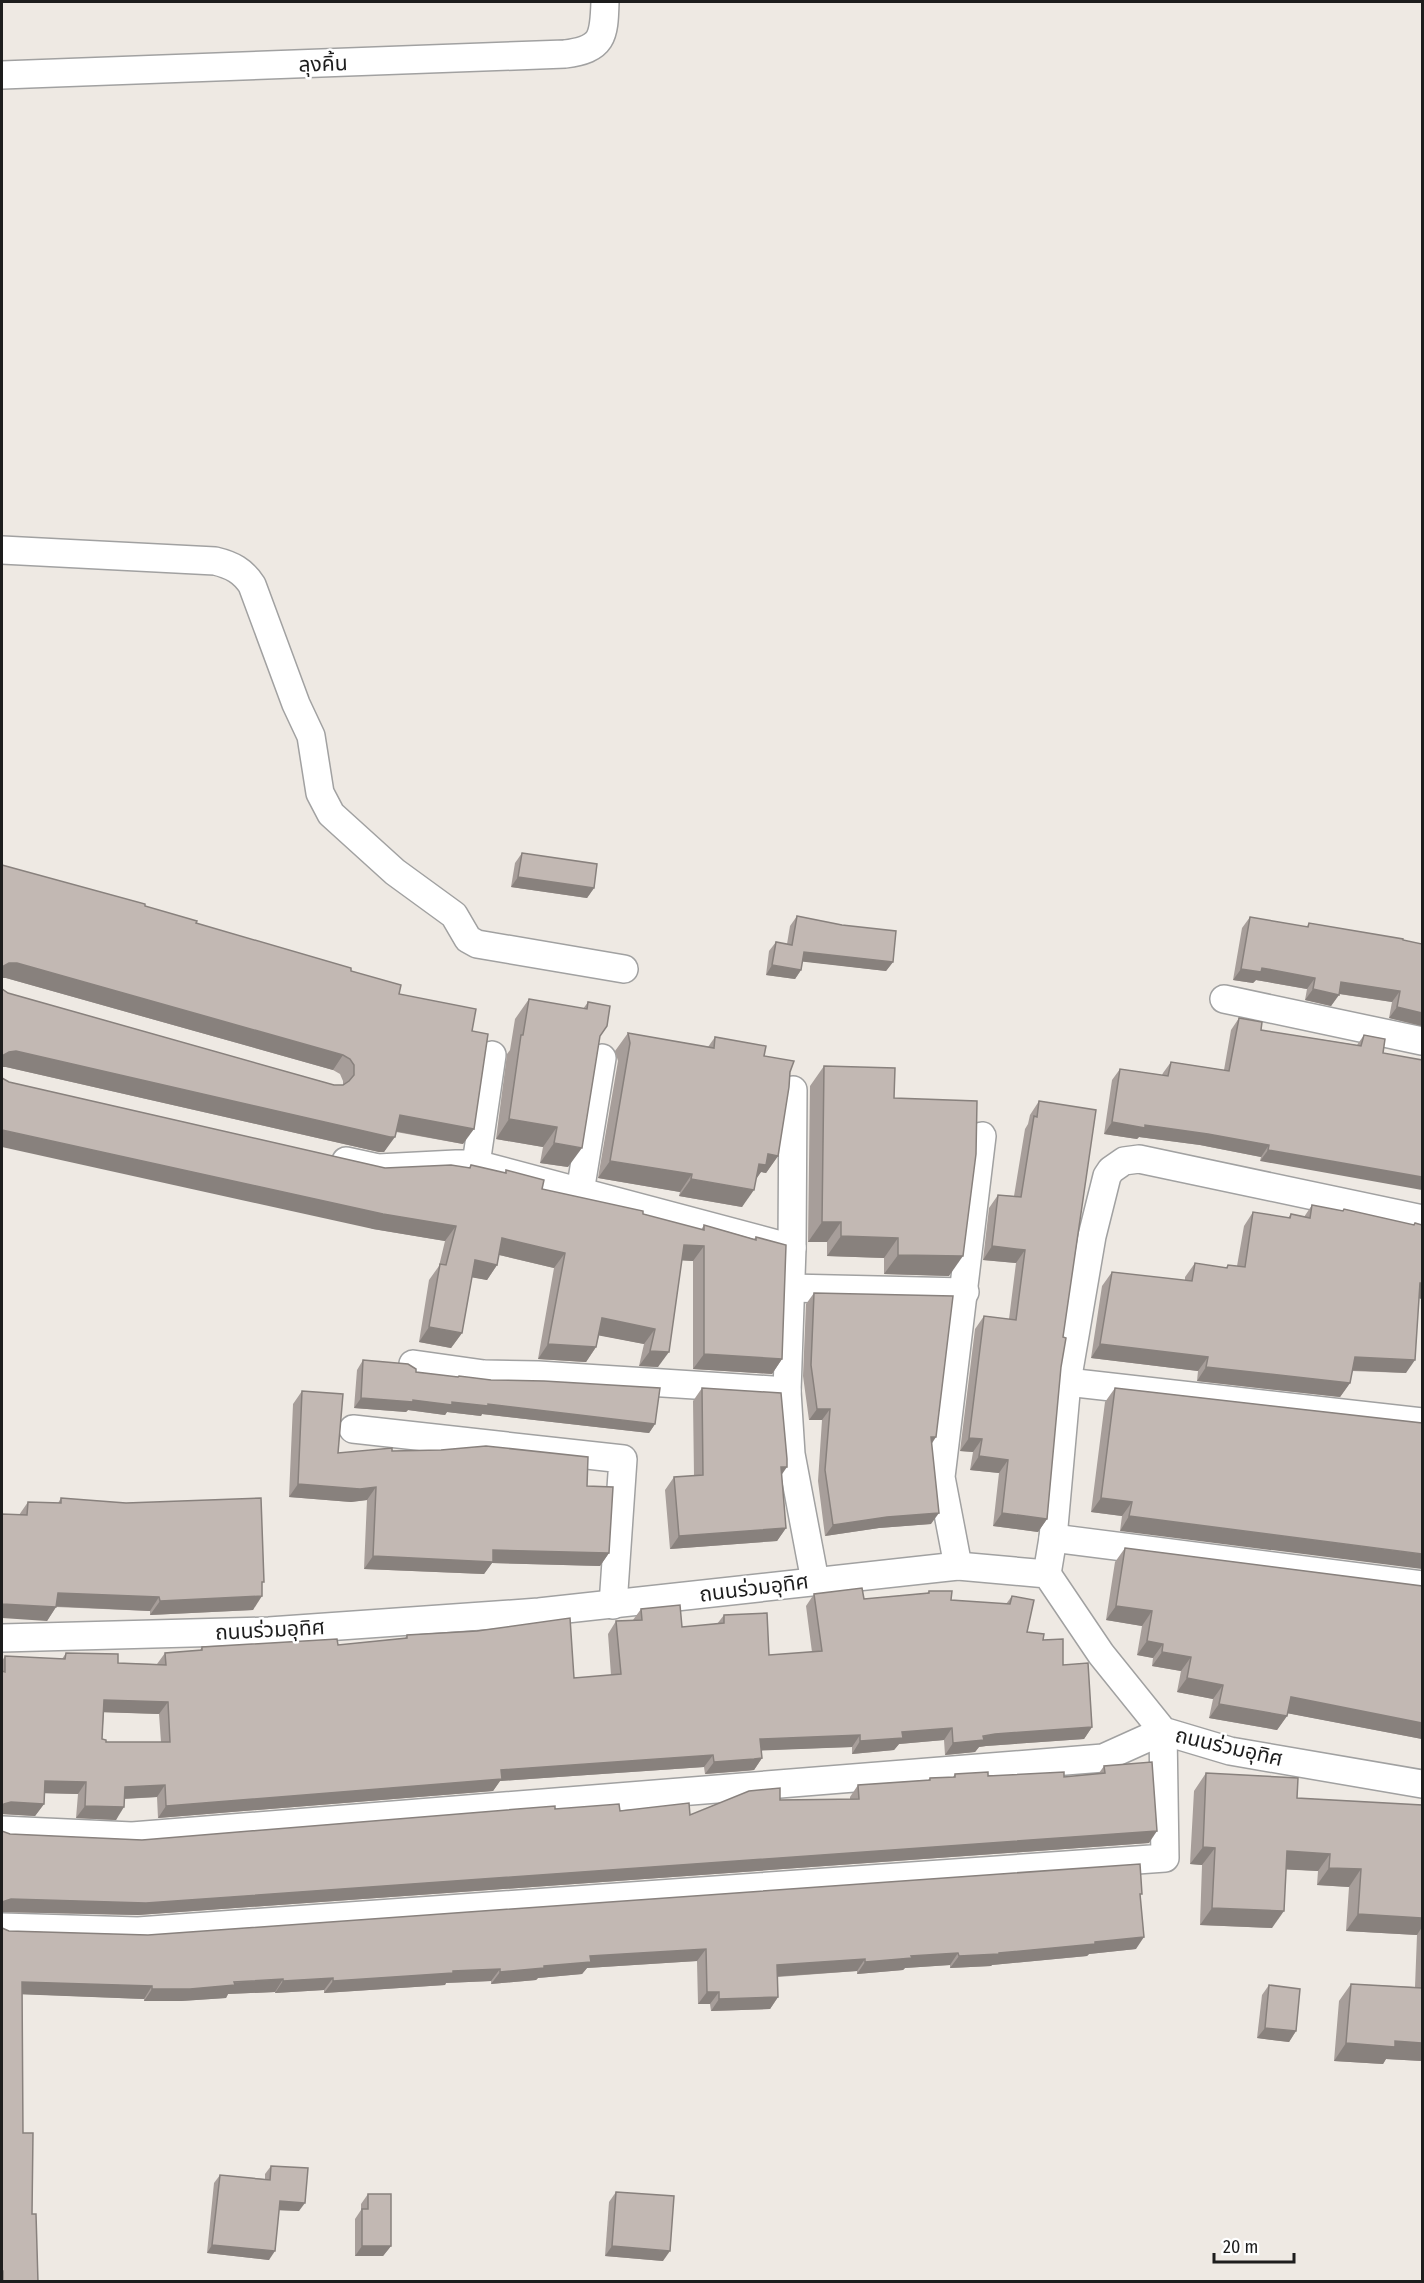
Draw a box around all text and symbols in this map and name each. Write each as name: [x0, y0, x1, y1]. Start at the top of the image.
street label: ลุงคิ้น: [298, 49, 348, 78]
street label: ถนนร่วมอุทิศ: [698, 1568, 810, 1608]
street label: ถนนร่วมอุทิศ: [214, 1614, 326, 1646]
street label: ถนนร่วมอุทิศ: [1173, 1722, 1285, 1772]
scale bar: [1214, 2226, 1294, 2264]
text: 20 m: [1223, 2236, 1258, 2258]

